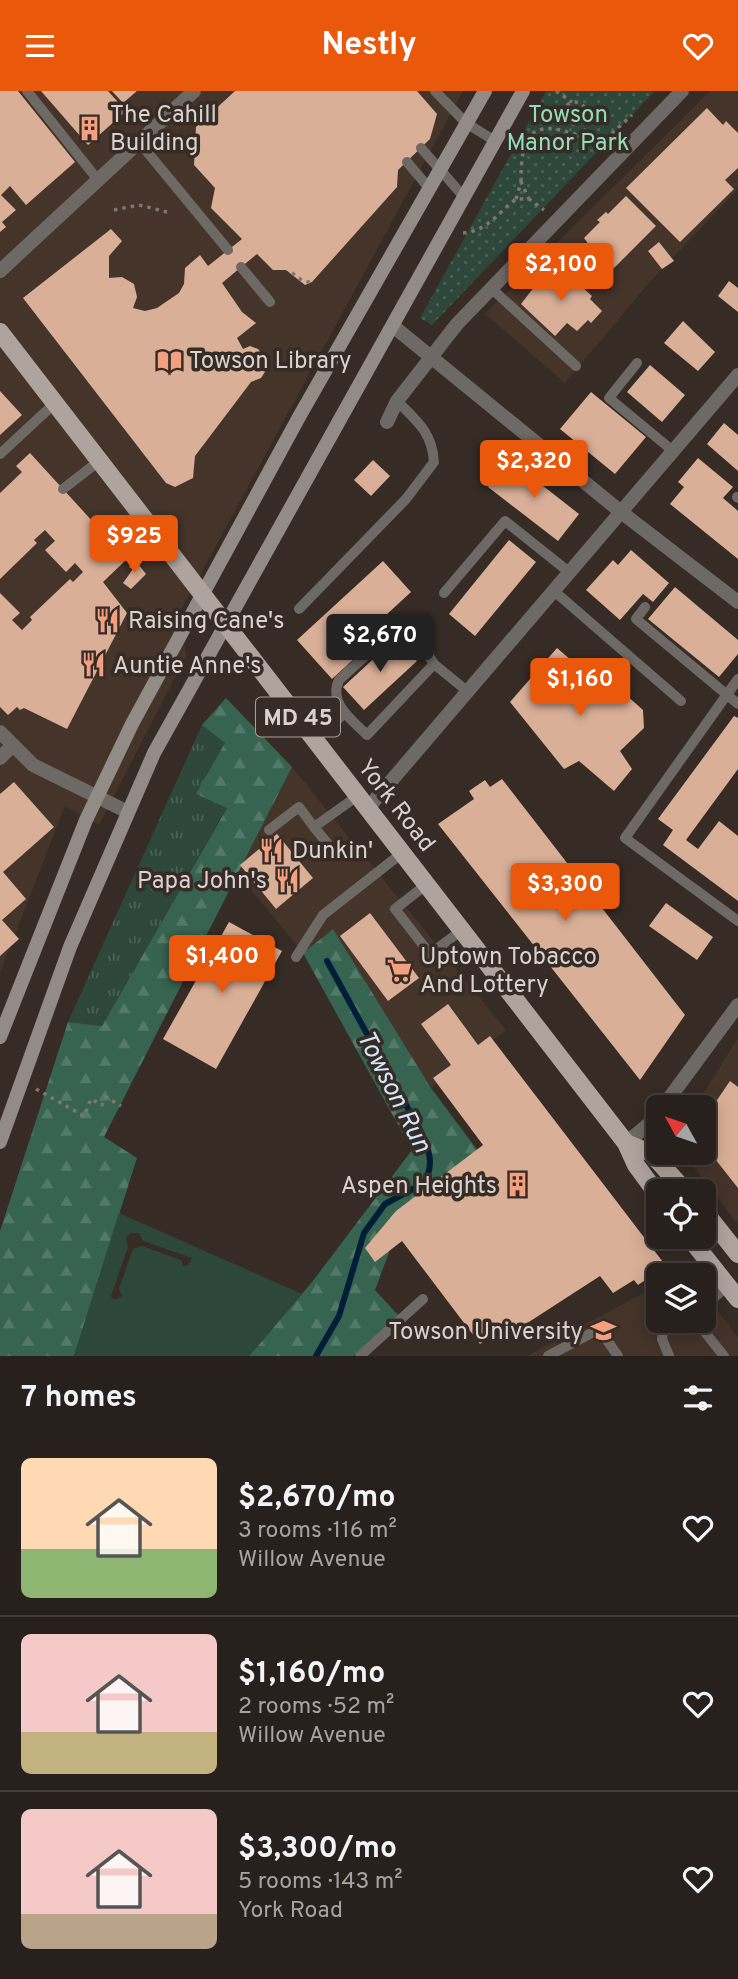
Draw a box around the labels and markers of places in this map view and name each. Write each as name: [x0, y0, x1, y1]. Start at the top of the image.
place label: The Cahill Building: [110, 101, 217, 159]
building icon: The Cahill Building: [76, 114, 104, 142]
pin: $2,100: [504, 243, 618, 303]
library icon: Towson Library: [155, 346, 183, 374]
place label: Towson Library: [189, 347, 351, 377]
pin: $2,320: [477, 441, 591, 500]
pin: $925: [93, 515, 175, 575]
restaurant icon: Raising Cane's: [94, 606, 122, 634]
place label: Raising Cane's: [128, 607, 284, 637]
pin: $2,670: [323, 615, 437, 674]
restaurant icon: Auntie Anne's: [79, 651, 107, 679]
place label: Auntie Anne's: [113, 652, 262, 682]
pin: $1,160: [523, 659, 637, 718]
restaurant icon: Dunkin': [258, 836, 286, 864]
place label: Dunkin': [292, 837, 373, 867]
pin: $3,300: [508, 863, 622, 923]
restaurant icon: Papa John's: [273, 866, 301, 894]
place label: Papa John's: [137, 867, 267, 897]
pin: $1,400: [165, 935, 279, 995]
place label: Uptown Tobacco And Lottery: [420, 943, 597, 1001]
supermarket icon: Uptown Tobacco And Lottery: [386, 956, 414, 984]
building icon: Aspen Heights: [503, 1171, 531, 1199]
place label: Aspen Heights: [341, 1172, 497, 1202]
school or university icon: Towson University: [589, 1317, 617, 1345]
place label: Towson University: [388, 1318, 583, 1348]

